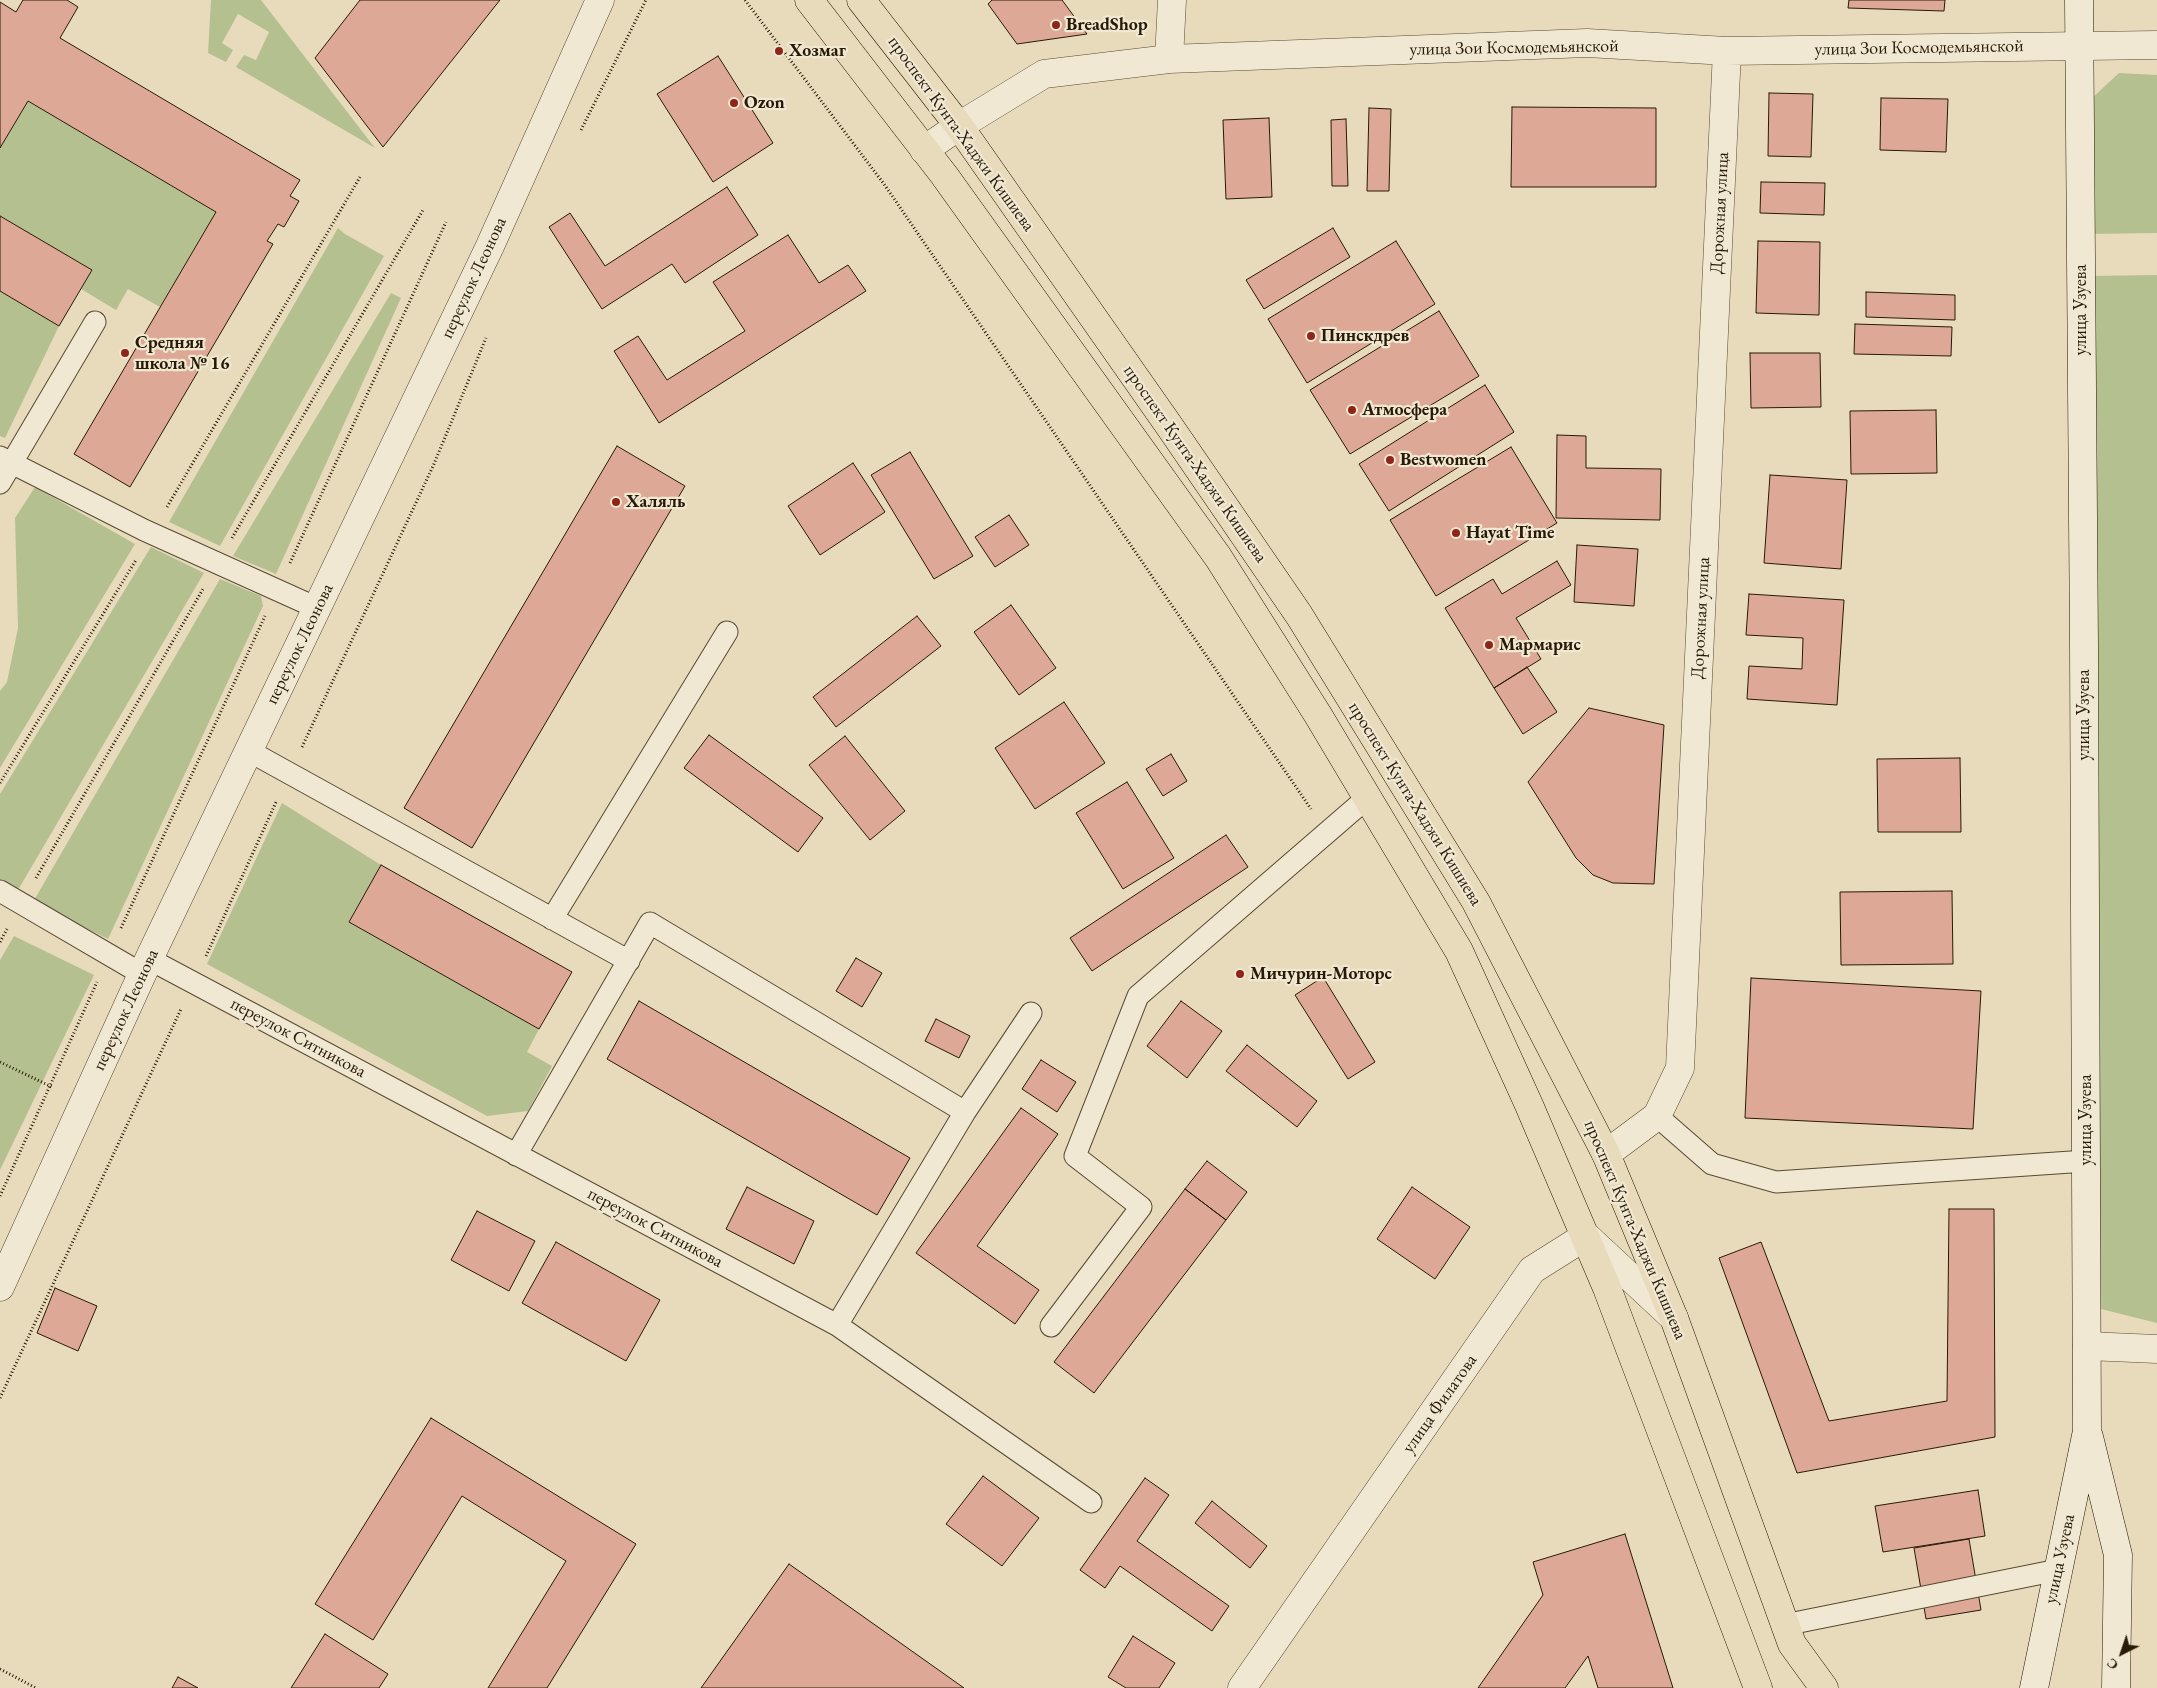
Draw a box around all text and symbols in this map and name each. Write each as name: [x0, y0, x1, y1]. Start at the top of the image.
place label: BreadShop: [1066, 14, 1148, 36]
marker: BreadShop: [1050, 19, 1062, 31]
street label: проспект Кунта-Хаджи Кишиева: [883, 32, 1039, 236]
street label: улица Зои Космодемьянской: [1409, 35, 1619, 61]
street label: улица Зои Космодемьянской: [1814, 35, 2024, 61]
place label: Хозмаг: [789, 40, 846, 62]
marker: Хозмаг: [773, 45, 785, 57]
place label: Ozon: [744, 92, 785, 114]
marker: Ozon: [728, 97, 740, 109]
street label: Дорожная улица: [1706, 151, 1734, 275]
street label: переулок Леонова: [436, 214, 512, 342]
street label: улица Узуева: [2070, 264, 2092, 356]
place label: Пинскдрев: [1321, 325, 1409, 347]
marker: Пинскдрев: [1305, 330, 1317, 342]
place label: Средняя школа № 16: [135, 332, 229, 374]
marker: Средняя школа № 16: [119, 347, 131, 359]
street label: проспект Кунта-Хаджи Кишиева: [1118, 361, 1272, 567]
place label: Атмосфера: [1362, 399, 1447, 421]
marker: Атмосфера: [1346, 404, 1358, 416]
place label: Bestwomen: [1400, 449, 1487, 471]
marker: Bestwomen: [1384, 454, 1396, 466]
place label: Халяль: [626, 491, 685, 513]
marker: Халяль: [610, 496, 622, 508]
place label: Hayat Time: [1466, 522, 1554, 544]
marker: Hayat Time: [1450, 527, 1462, 539]
street label: Дорожная улица: [1687, 556, 1715, 680]
street label: переулок Леонова: [262, 580, 338, 708]
place label: Мармарис: [1499, 634, 1581, 656]
marker: Мармарис: [1483, 639, 1495, 651]
street label: улица Узуева: [2073, 669, 2095, 761]
street label: проспект Кунта-Хаджи Кишиева: [1343, 698, 1487, 910]
street label: переулок Леонова: [88, 946, 164, 1074]
place label: Мичурин-Моторс: [1250, 963, 1392, 985]
marker: Мичурин-Моторс: [1234, 968, 1246, 980]
street label: переулок Ситникова: [227, 993, 369, 1083]
street label: улица Узуева: [2075, 1074, 2097, 1166]
street label: проспект Кунта-Хаджи Кишиева: [1579, 1117, 1691, 1343]
street label: переулок Ситникова: [584, 1183, 726, 1273]
street label: улица Филатова: [1398, 1350, 1482, 1458]
street label: улица Узуева: [2040, 1512, 2080, 1606]
north arrow: [2097, 1628, 2147, 1678]
text: С: [2103, 1654, 2122, 1674]

